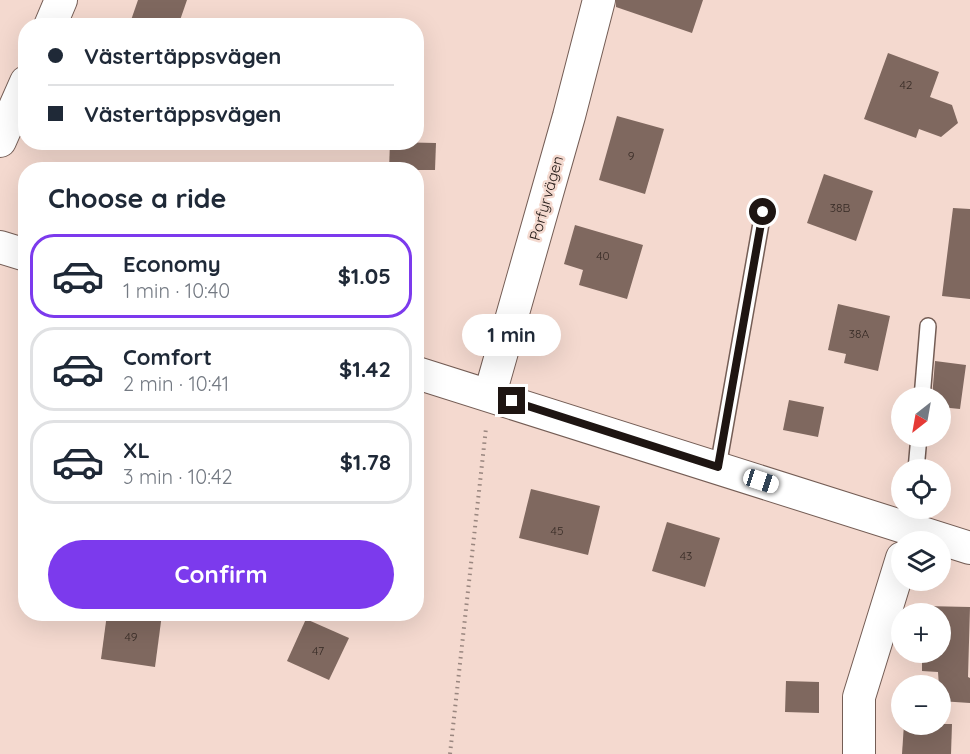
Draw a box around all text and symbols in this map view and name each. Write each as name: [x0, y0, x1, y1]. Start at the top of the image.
text: Västertäppsvägen: [84, 42, 281, 70]
house number: 42: [900, 77, 913, 92]
text: Västertäppsvägen: [84, 100, 281, 128]
house number: 9: [628, 148, 635, 163]
street label: Porfyrvägen: [525, 153, 567, 243]
text: Choose a ride: [48, 181, 226, 215]
route start: [749, 198, 776, 225]
house number: 38B: [830, 200, 850, 215]
house number: 40: [596, 248, 610, 263]
icon: car: [51, 249, 105, 303]
text: Economy: [123, 250, 221, 278]
text: $1.05: [338, 262, 391, 290]
text: 1 min · 10:40: [123, 278, 230, 303]
callout: 1 min: [462, 314, 562, 356]
text: 1 min: [487, 322, 536, 347]
house number: 38A: [849, 326, 869, 341]
icon: car: [51, 342, 105, 396]
text: Comfort: [123, 343, 212, 371]
text: $1.42: [339, 355, 391, 383]
text: 2 min · 10:41: [123, 371, 229, 396]
route end: [498, 387, 525, 414]
north arrow: [891, 387, 951, 447]
map controls: [891, 387, 951, 735]
icon: car: [51, 435, 105, 489]
text: XL: [123, 436, 150, 464]
text: $1.78: [340, 448, 391, 476]
button: locate: [891, 459, 951, 519]
text: 3 min · 10:42: [123, 464, 233, 489]
car: [741, 467, 781, 495]
house number: 45: [551, 523, 563, 538]
button: layers: [891, 531, 951, 591]
button: Confirm: [48, 540, 394, 609]
house number: 43: [680, 548, 692, 563]
button: +: [891, 603, 951, 663]
house number: 49: [125, 629, 138, 644]
house number: 47: [312, 643, 324, 658]
button: −: [891, 675, 951, 735]

